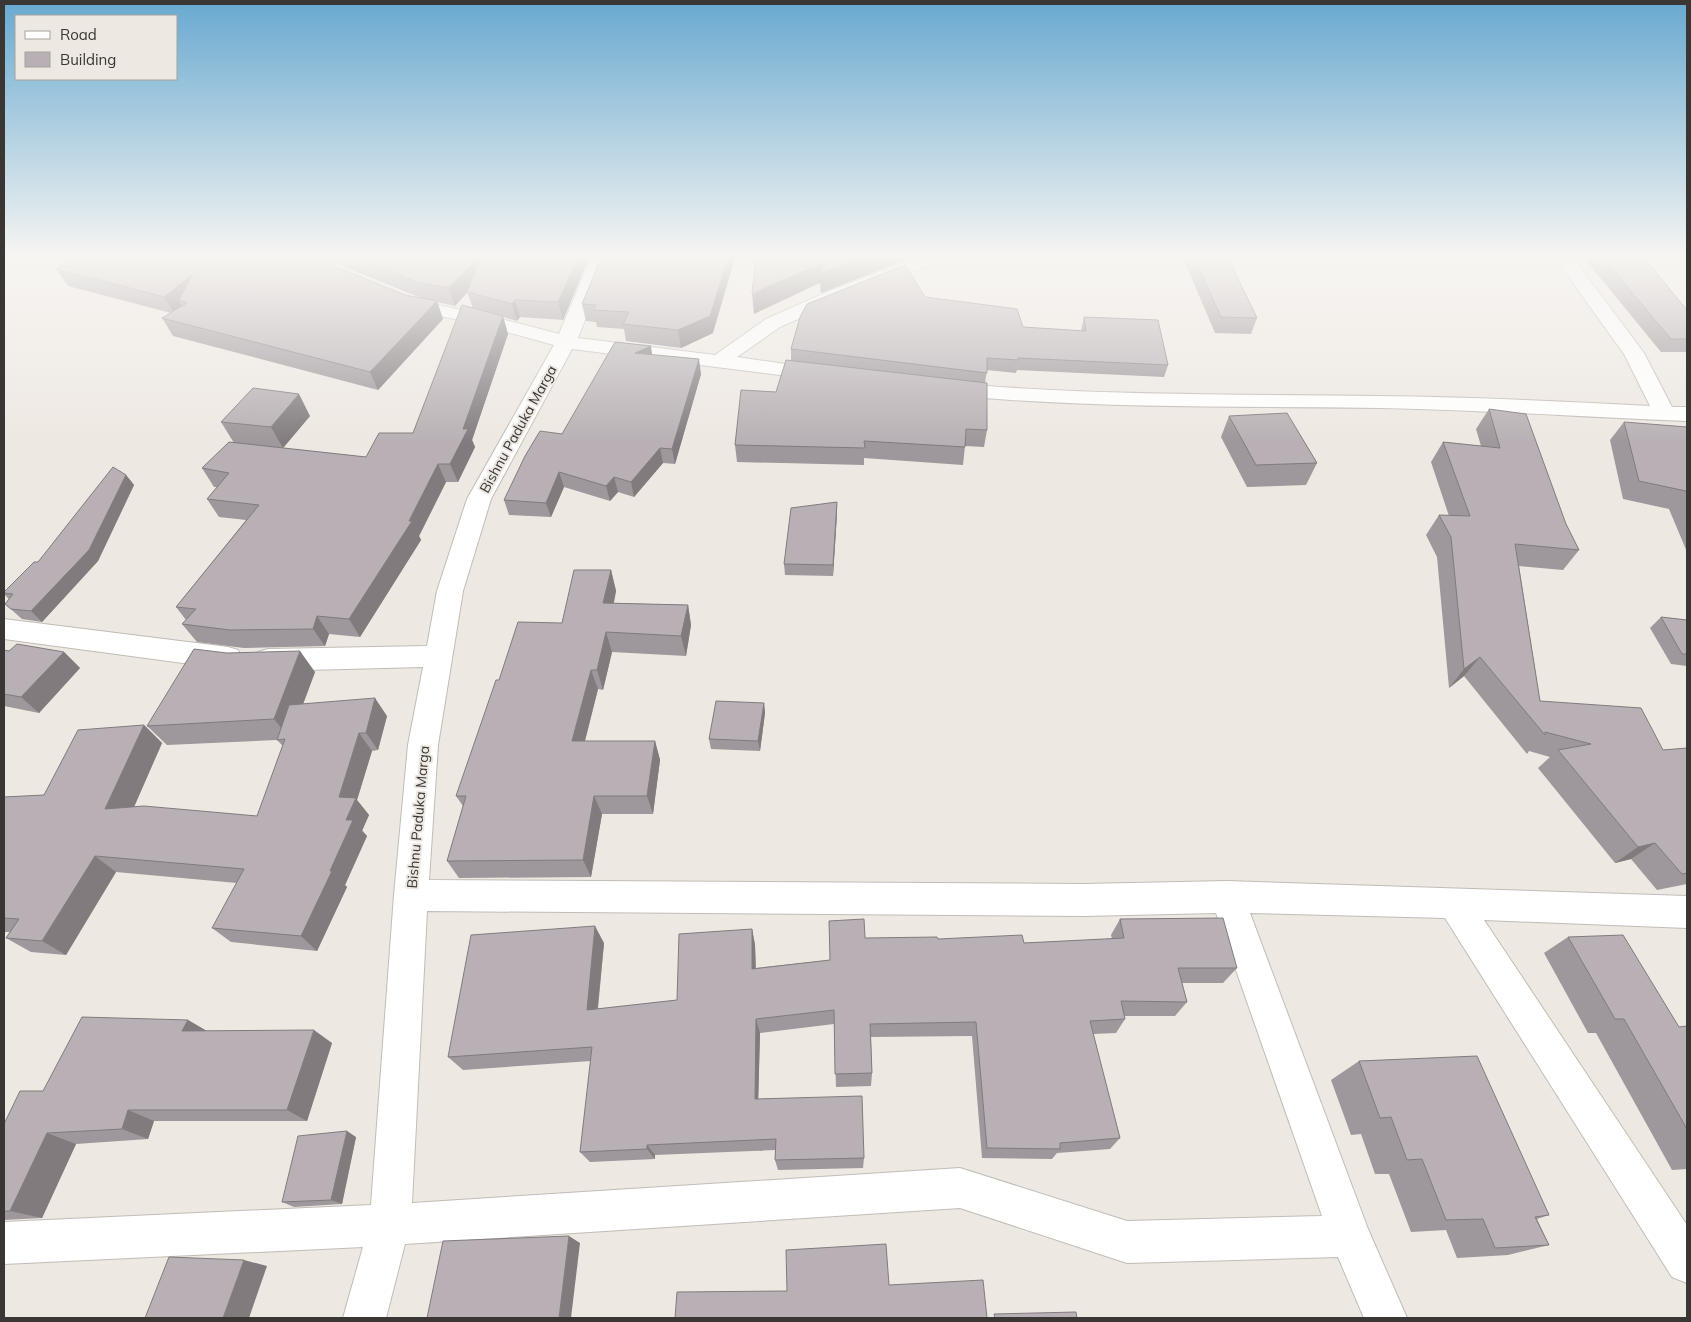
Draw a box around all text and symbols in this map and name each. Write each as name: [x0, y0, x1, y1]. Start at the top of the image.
legend: [15, 15, 178, 80]
text: Road: [60, 25, 97, 44]
text: Building: [60, 50, 116, 69]
street label: Bishnu Paduka Marga: [475, 362, 561, 496]
street label: Bishnu Paduka Marga: [403, 745, 433, 889]

